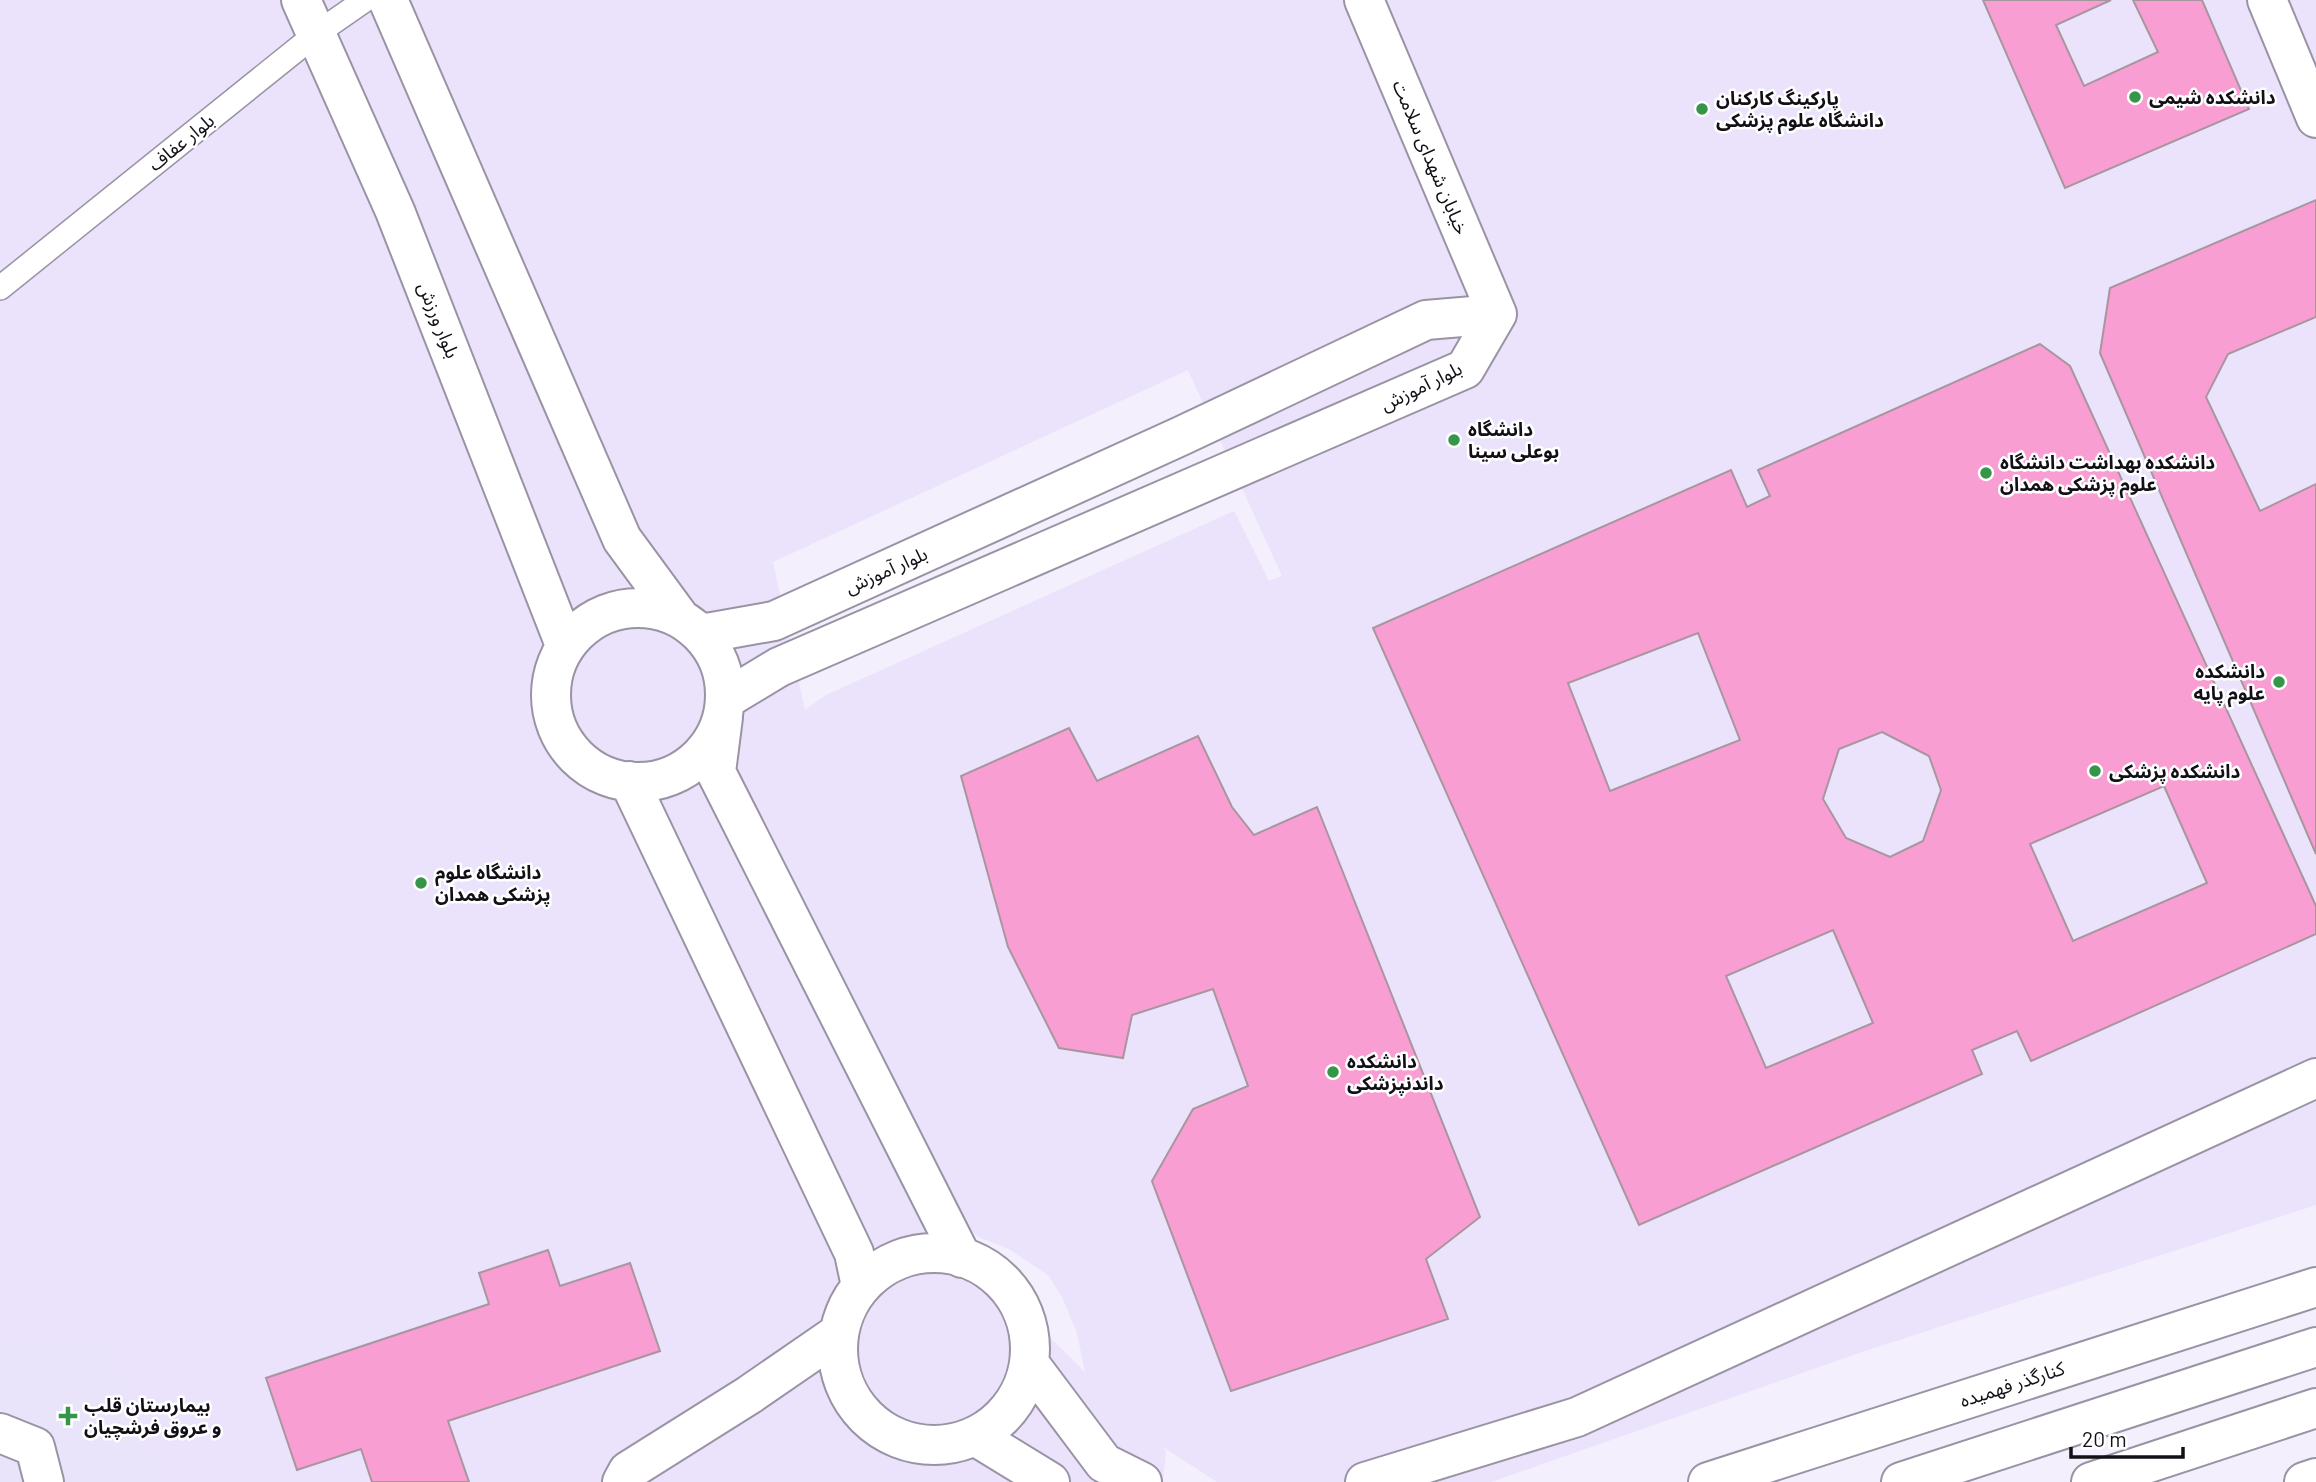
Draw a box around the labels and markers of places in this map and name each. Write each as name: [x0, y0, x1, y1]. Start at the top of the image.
place label: دانشکده شیمی: [2149, 85, 2276, 108]
place label: پارکینگ کارکنان دانشگاه علوم پزشکی: [1716, 86, 1884, 135]
marker: دانشکده شیمی: [2127, 89, 2143, 105]
marker: پارکینگ کارکنان دانشگاه علوم پزشکی: [1694, 101, 1710, 117]
place label: دانشگاه بوعلی سینا: [1468, 417, 1559, 462]
marker: دانشگاه بوعلی سینا: [1446, 432, 1462, 448]
place label: دانشکده بهداشت دانشگاه علوم پزشکی همدان: [2000, 450, 2215, 499]
marker: دانشکده بهداشت دانشگاه علوم پزشکی همدان: [1978, 465, 1994, 481]
place label: دانشکده علوم پایه: [2193, 659, 2265, 708]
marker: دانشکده علوم پایه: [2271, 674, 2287, 690]
place label: دانشکده پزشکی: [2109, 759, 2241, 784]
marker: دانشکده پزشکی: [2087, 763, 2103, 779]
place label: دانشگاه علوم پزشکی همدان: [435, 860, 551, 907]
marker: دانشگاه علوم پزشکی همدان: [413, 875, 429, 891]
place label: دانشکده داندنپزشکی: [1347, 1049, 1444, 1096]
marker: دانشکده داندنپزشکی: [1325, 1064, 1341, 1080]
place label: بیمارستان قلب و عروق فرشچیان: [84, 1393, 221, 1440]
marker: بیمارستان قلب و عروق فرشچیان: [58, 1406, 78, 1426]

